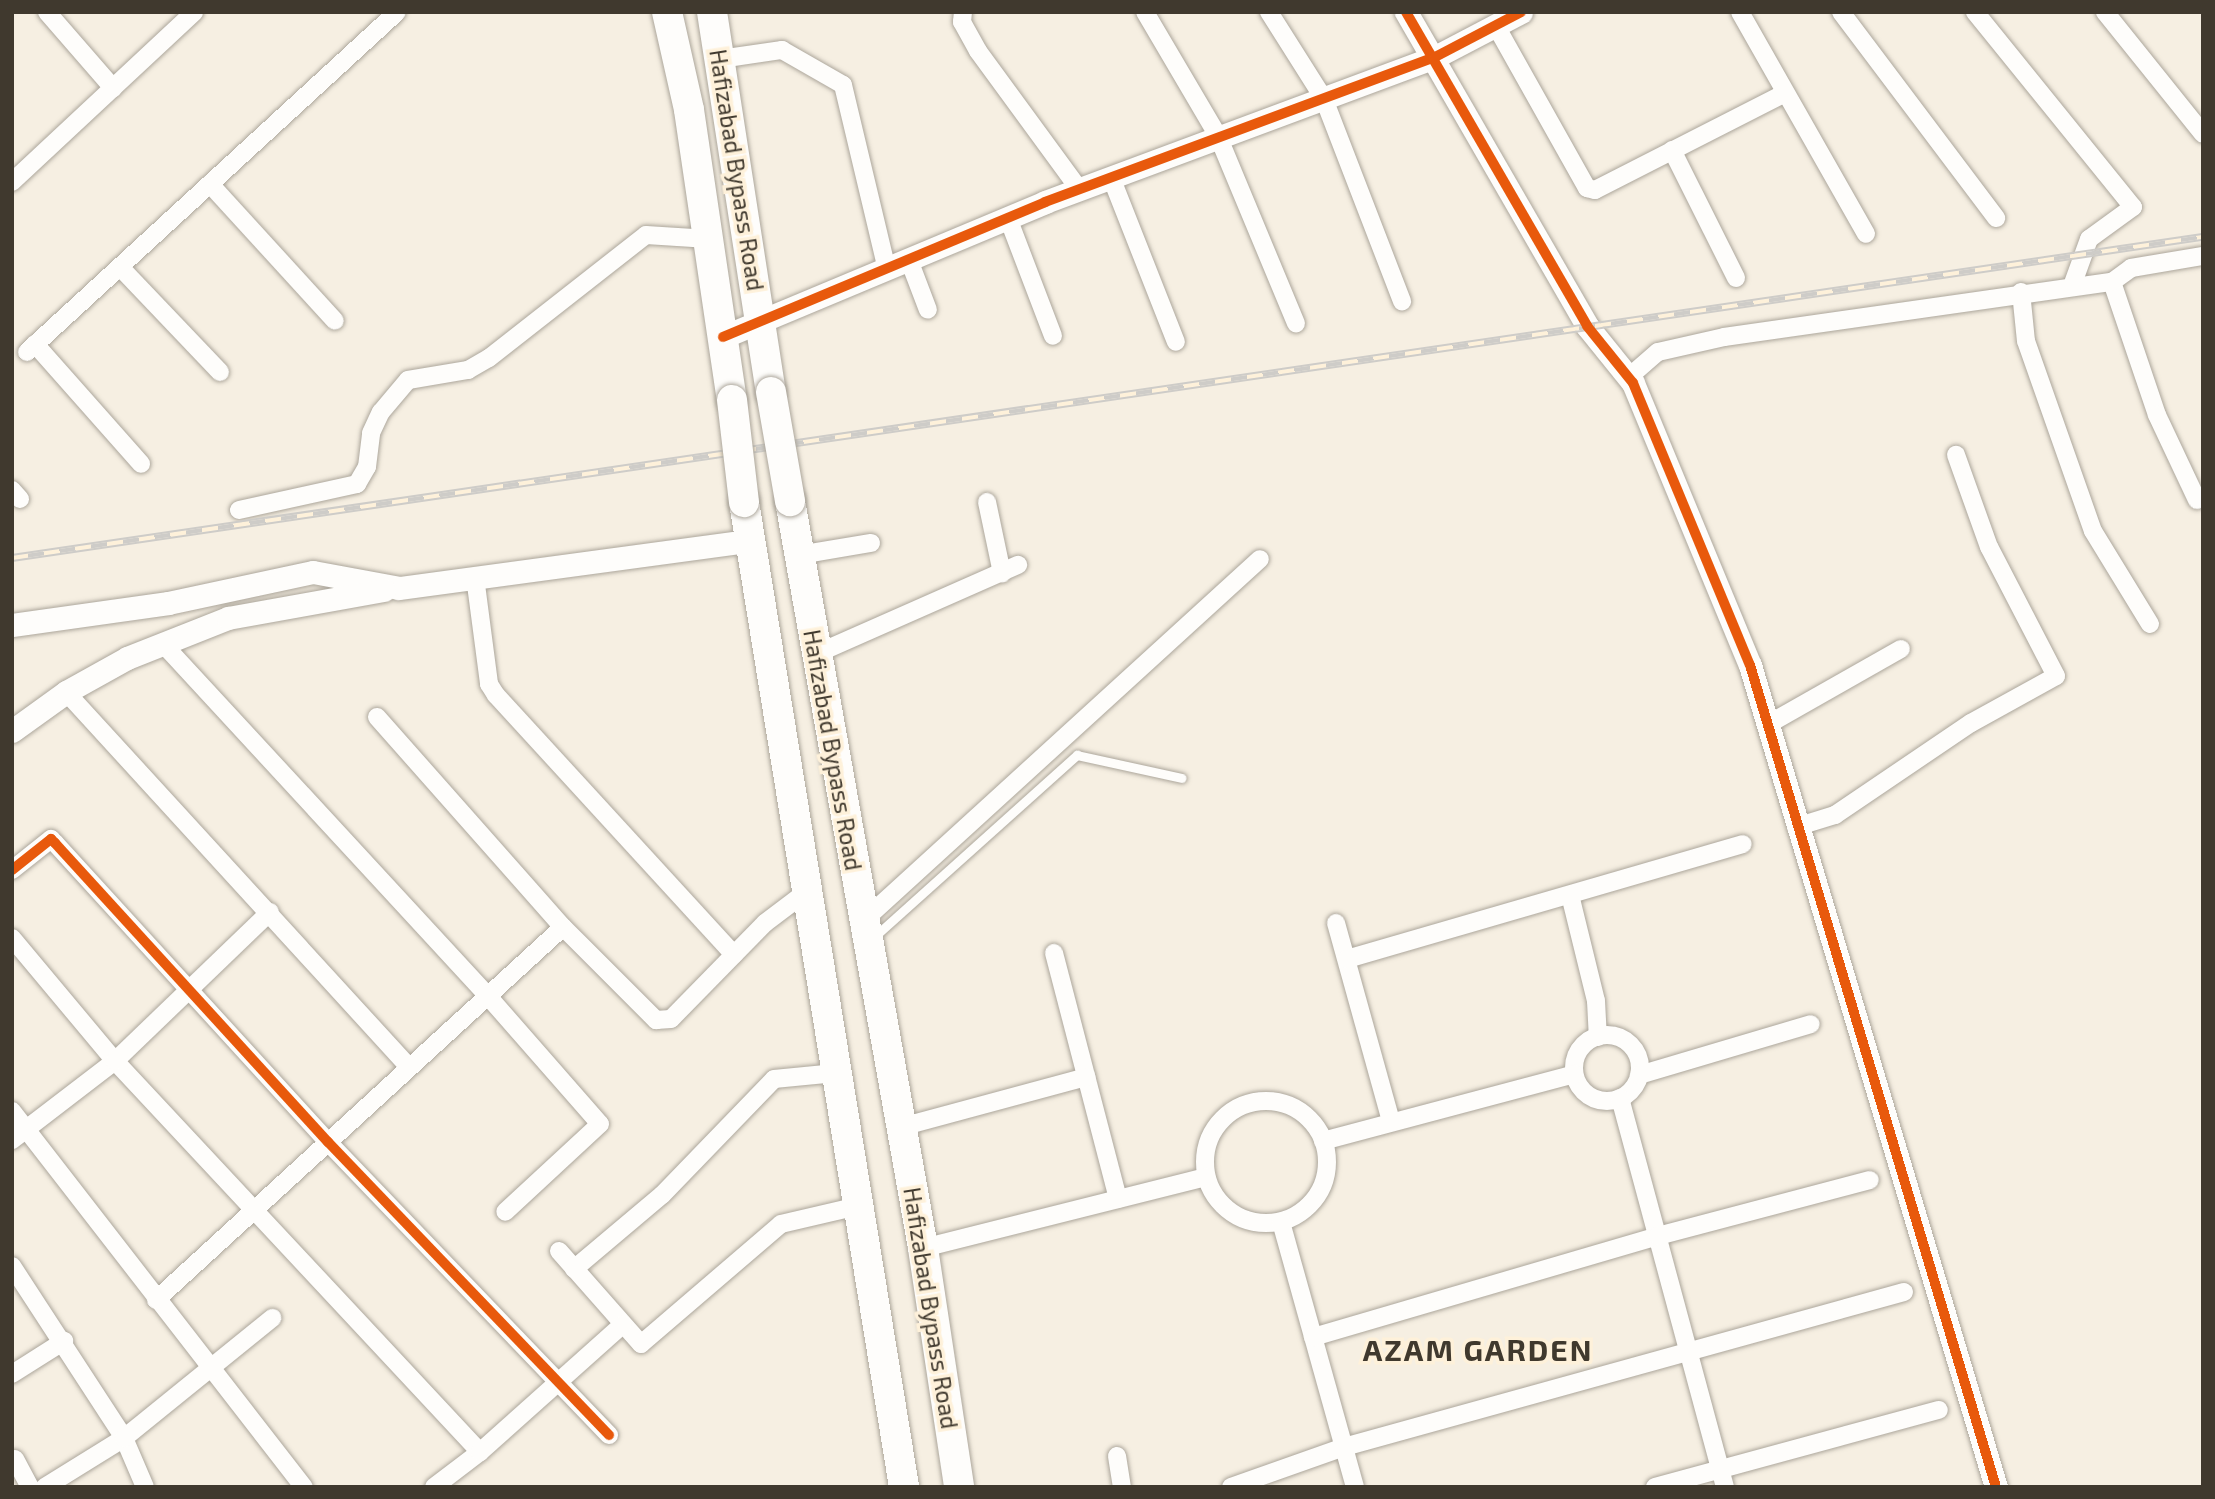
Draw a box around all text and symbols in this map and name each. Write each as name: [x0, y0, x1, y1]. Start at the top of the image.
street label: Hafizabad Bypass Road: [704, 47, 770, 293]
street label: Hafizabad Bypass Road: [798, 627, 868, 873]
street label: Hafizabad Bypass Road: [898, 1185, 964, 1431]
district label: AZAM GARDEN: [1364, 1331, 1592, 1367]

